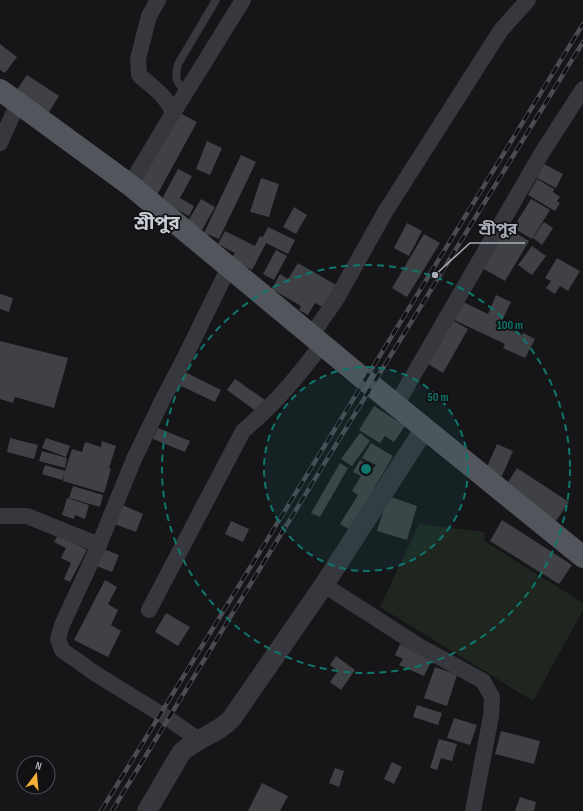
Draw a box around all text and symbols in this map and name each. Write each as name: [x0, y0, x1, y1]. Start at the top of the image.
district label: শ্রীপুর: [133, 212, 180, 235]
callout: শ্রীপুর: [470, 215, 525, 243]
text: শ্রীপুর: [478, 220, 518, 239]
text: 100 m: [497, 318, 523, 333]
text: 50 m: [428, 390, 448, 405]
centre of rings: [359, 462, 373, 476]
north arrow: [16, 755, 56, 795]
text: N: [34, 759, 43, 773]

